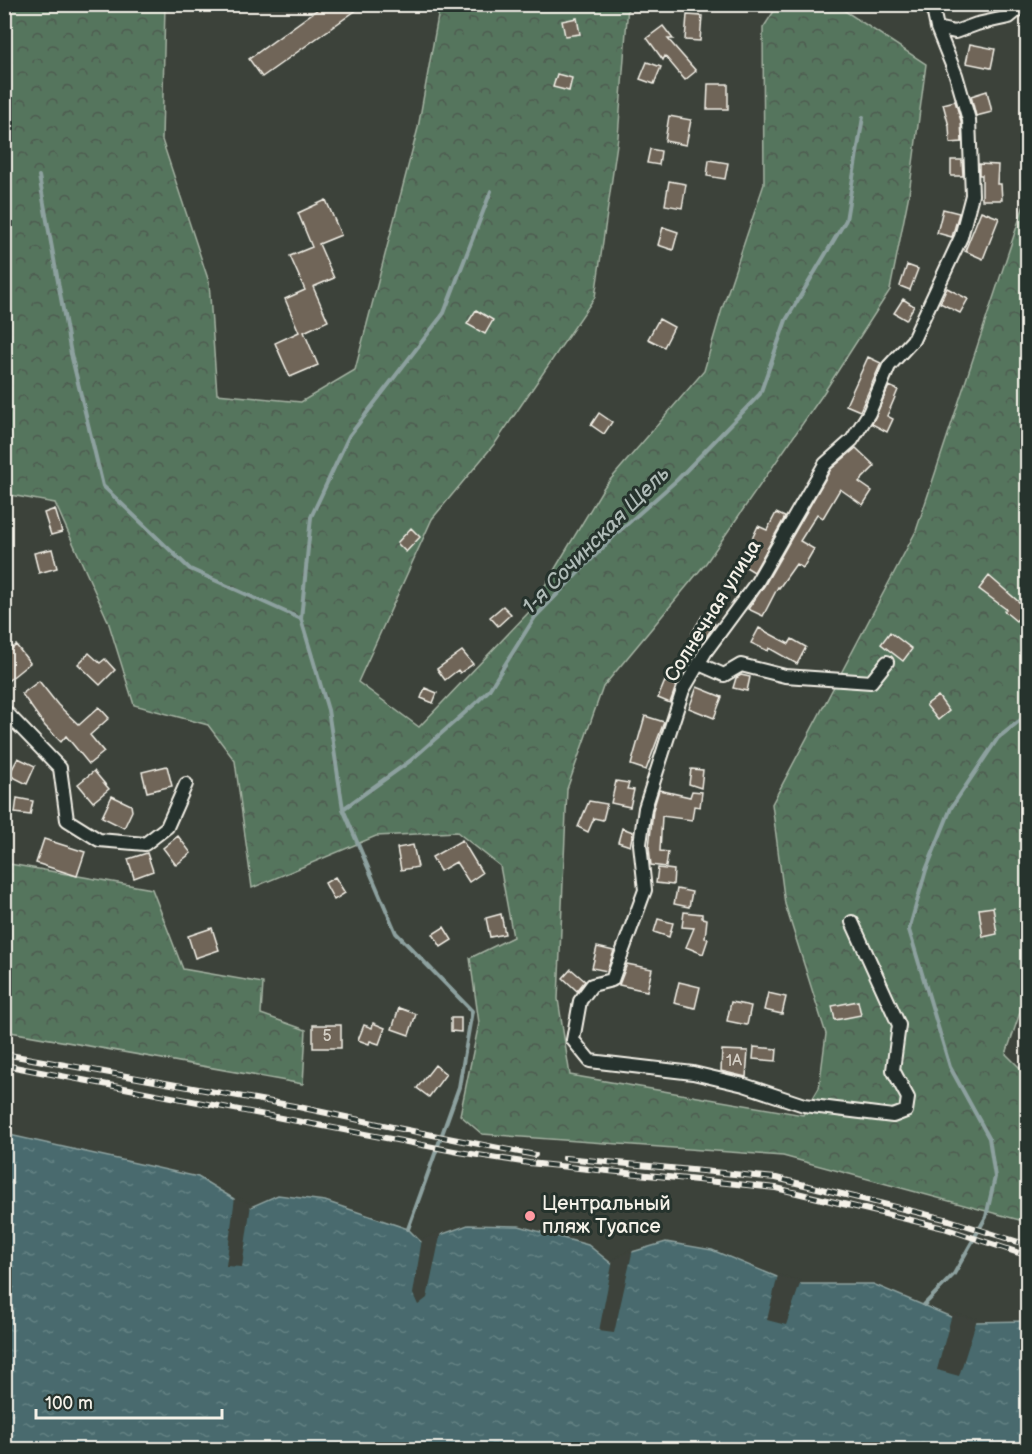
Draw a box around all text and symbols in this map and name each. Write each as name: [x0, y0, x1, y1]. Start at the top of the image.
water label: 1-я Сочинская Щель: [517, 461, 675, 619]
street label: Солнечная улица: [660, 535, 766, 686]
house number: 5: [322, 1027, 332, 1046]
house number: 1А: [726, 1052, 742, 1071]
place label: Центральный пляж Туапсе: [542, 1192, 671, 1239]
marker: Центральный пляж Туапсе: [523, 1209, 537, 1223]
scale bar: [36, 1382, 222, 1420]
text: 100 m: [45, 1393, 93, 1414]

